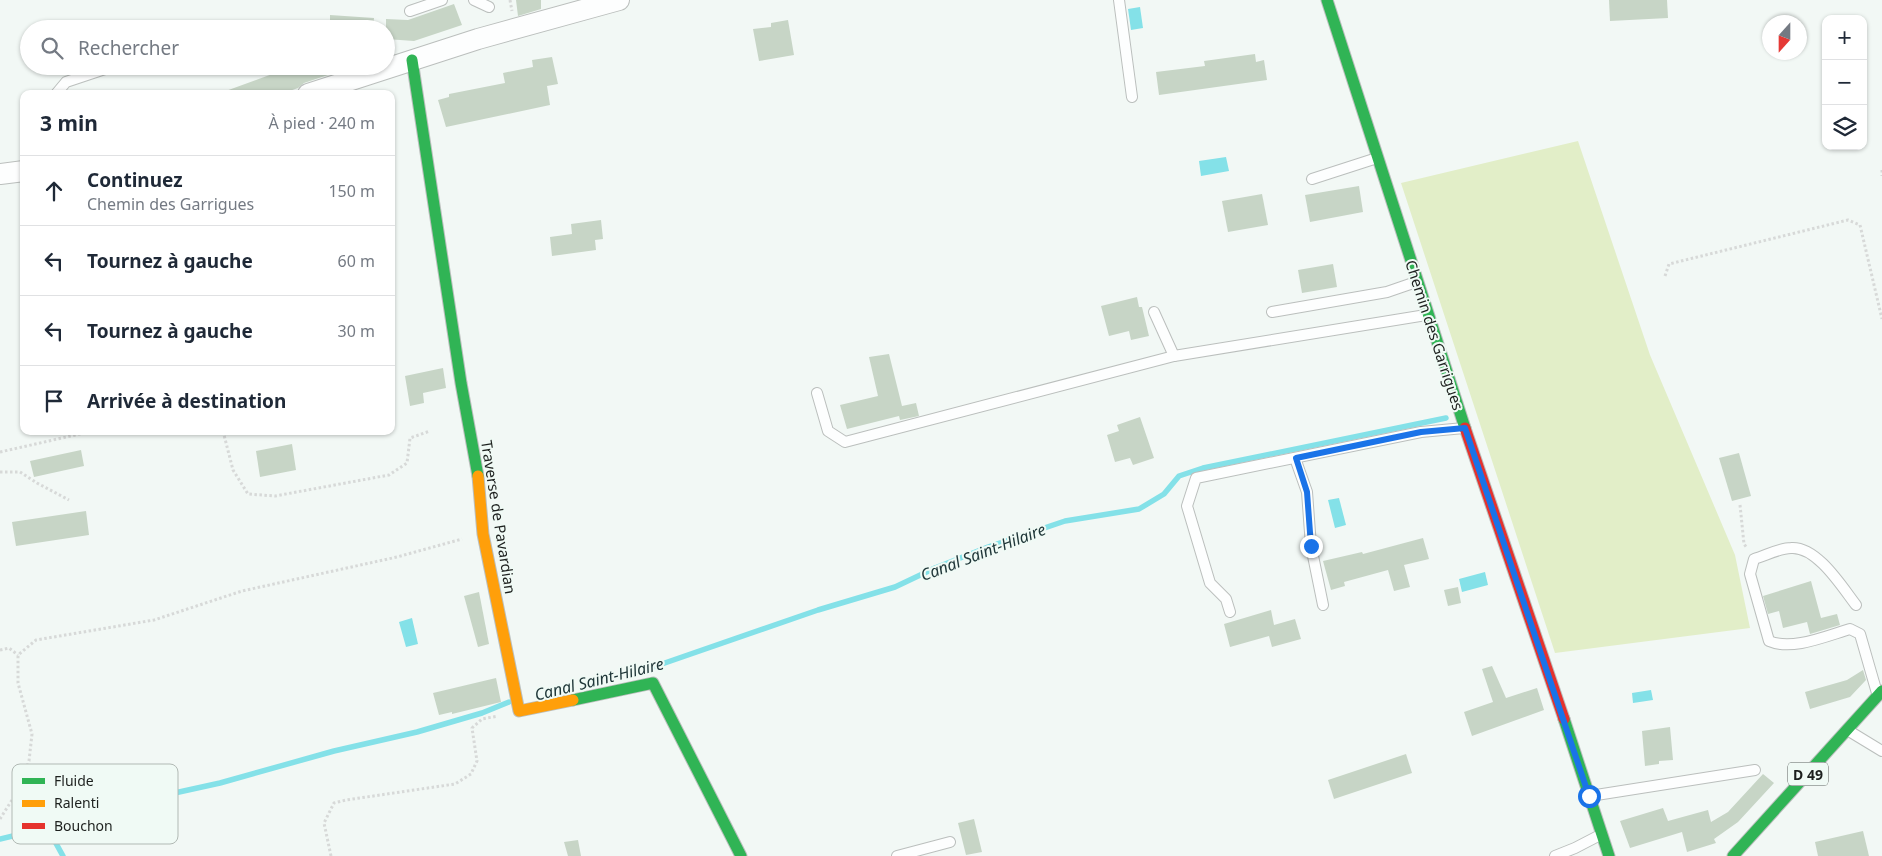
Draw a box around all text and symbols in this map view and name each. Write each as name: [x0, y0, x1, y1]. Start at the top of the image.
north arrow: [1762, 15, 1807, 60]
map controls: [1822, 15, 1867, 150]
button: +: [1822, 15, 1867, 60]
search box: [20, 20, 395, 75]
icon: search: [38, 34, 66, 62]
text: Rechercher: [78, 35, 179, 61]
button: −: [1822, 60, 1867, 105]
button: layers: [1822, 105, 1867, 150]
text: 3 min: [40, 109, 98, 137]
text: À pied · 240 m: [269, 112, 375, 134]
text: Continuez: [87, 167, 183, 193]
icon: ahead: [40, 177, 68, 205]
text: 150 m: [328, 180, 375, 202]
text: Chemin des Garrigues: [87, 193, 254, 215]
icon: left: [40, 247, 68, 275]
text: Tournez à gauche: [87, 248, 253, 274]
text: 60 m: [338, 250, 375, 272]
street label: Chemin des Garrigues: [1401, 257, 1469, 413]
icon: left: [40, 317, 68, 345]
text: Tournez à gauche: [87, 318, 253, 344]
text: 30 m: [338, 320, 375, 342]
icon: arrive: [40, 387, 68, 415]
text: Arrivée à destination: [87, 388, 286, 414]
street label: Traverse de Pavardian: [477, 439, 521, 595]
water label: Canal Saint-Hilaire: [917, 518, 1049, 586]
route end: [1300, 535, 1323, 558]
water label: Canal Saint-Hilaire: [532, 652, 666, 706]
road number: D 49: [1788, 762, 1828, 786]
legend: [12, 764, 178, 844]
text: Fluide: [54, 771, 94, 790]
route start: [1578, 785, 1601, 808]
text: Ralenti: [54, 793, 99, 812]
text: Bouchon: [54, 816, 113, 835]

